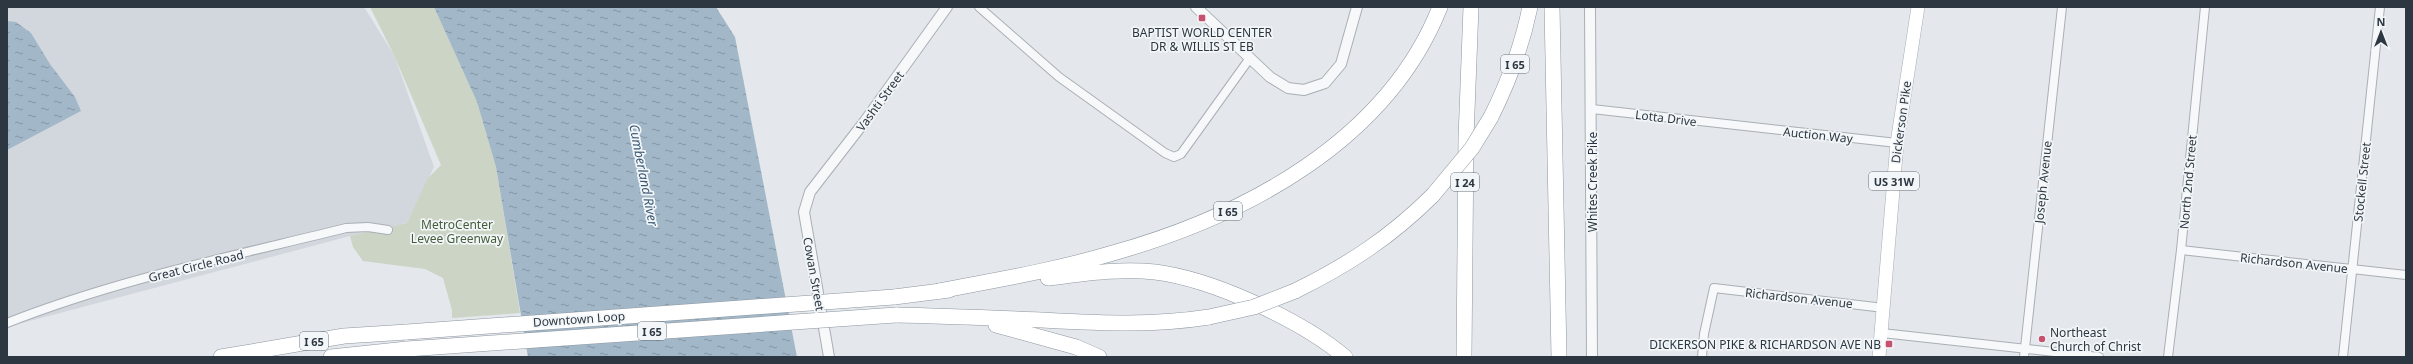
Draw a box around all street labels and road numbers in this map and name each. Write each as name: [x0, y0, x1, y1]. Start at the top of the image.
road number: I 65: [1501, 55, 1529, 73]
street label: Vashti Street: [852, 67, 908, 135]
street label: Dickerson Pike: [1887, 80, 1915, 164]
street label: Lotta Drive: [1634, 106, 1698, 130]
street label: Auction Way: [1782, 123, 1854, 147]
street label: Whites Creek Pike: [1584, 132, 1601, 232]
street label: North 2nd Street: [2175, 134, 2201, 230]
street label: Joseph Avenue: [2030, 140, 2056, 225]
street label: Stockell Street: [2349, 141, 2375, 223]
road number: US 31W: [1869, 172, 1919, 190]
road number: I 24: [1451, 173, 1479, 191]
road number: I 65: [1214, 202, 1242, 220]
street label: Cowan Street: [799, 236, 829, 313]
street label: Great Circle Road: [147, 246, 245, 286]
street label: Richardson Avenue: [2239, 249, 2349, 277]
street label: Richardson Avenue: [1744, 284, 1854, 312]
street label: Downtown Loop: [532, 307, 626, 331]
road number: I 65: [638, 322, 666, 340]
road number: I 65: [300, 332, 328, 350]

